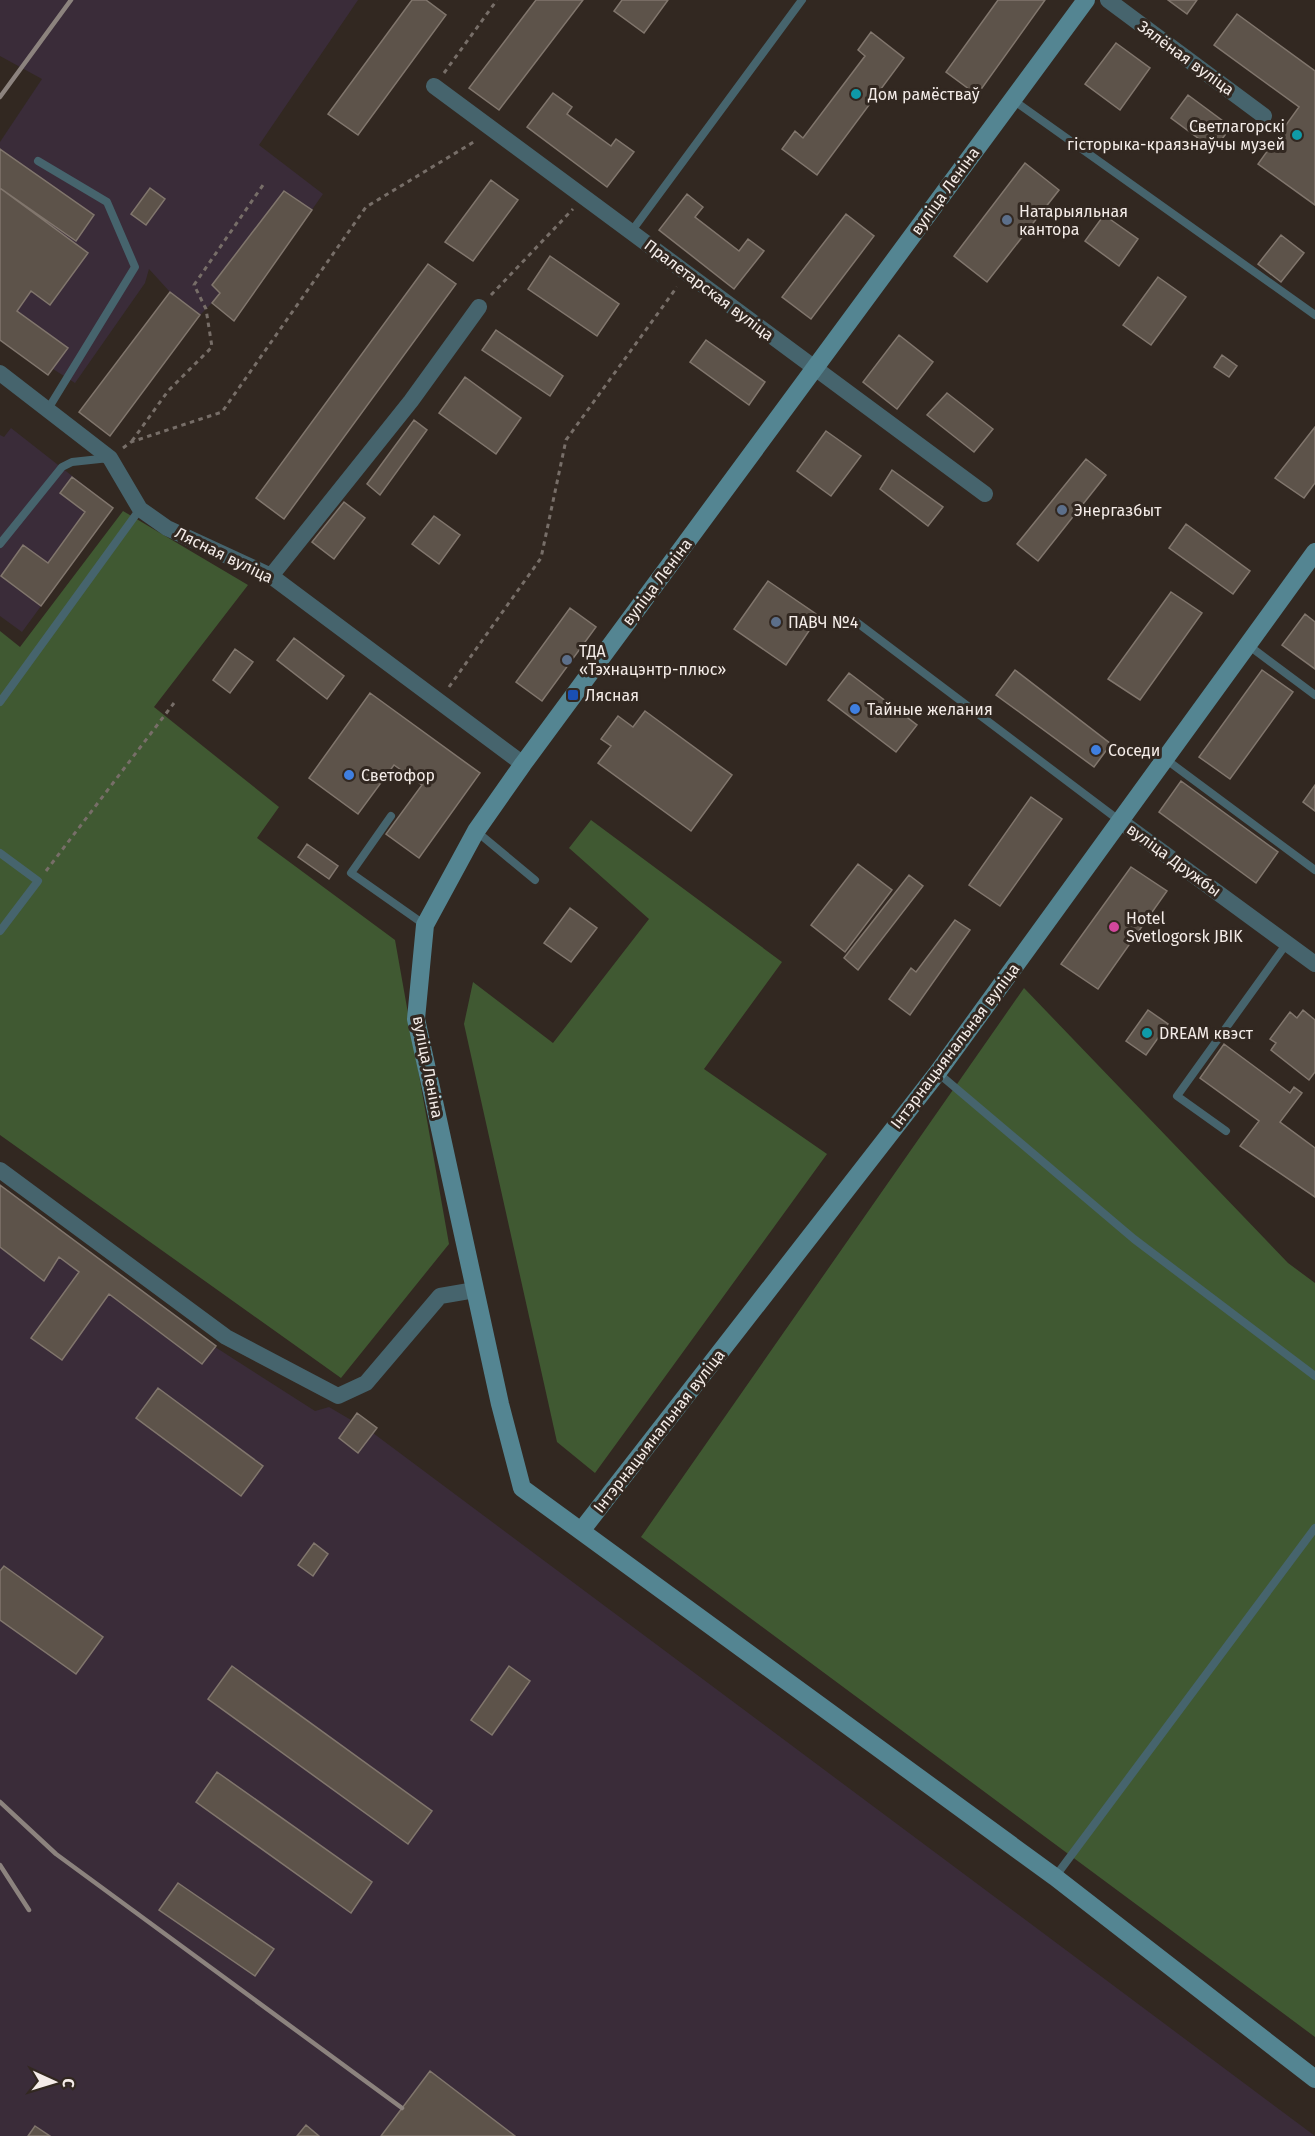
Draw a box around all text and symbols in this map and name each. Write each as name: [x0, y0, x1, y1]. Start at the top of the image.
street label: Зялёная вуліца: [1134, 17, 1238, 99]
place label: Дом рамёстваў: [867, 85, 980, 104]
marker: Дом рамёстваў: [849, 87, 863, 101]
place label: Светлагорскі гісторыка-краязнаўчы музей: [1067, 117, 1285, 154]
marker: Светлагорскі гісторыка-краязнаўчы музей: [1290, 128, 1304, 142]
street label: вуліца Леніна: [907, 143, 983, 239]
place label: Натарыяльная кантора: [1019, 202, 1128, 239]
marker: Натарыяльная кантора: [1000, 213, 1014, 227]
street label: Пралетарская вуліца: [641, 235, 777, 345]
place label: Энергазбыт: [1074, 501, 1162, 520]
marker: Энергазбыт: [1055, 503, 1069, 517]
street label: Лясная вуліца: [172, 523, 276, 587]
street label: вуліца Леніна: [618, 535, 696, 629]
place label: ПАВЧ №4: [788, 613, 859, 632]
marker: ПАВЧ №4: [769, 615, 783, 629]
place label: ТДА «Тэхнацэнтр-плюс»: [579, 642, 726, 679]
marker: ТДА «Тэхнацэнтр-плюс»: [560, 653, 574, 667]
place label: Лясная: [585, 686, 639, 705]
marker: Лясная: [566, 688, 580, 702]
place label: Тайные желания: [867, 700, 993, 719]
marker: Тайные желания: [848, 702, 862, 716]
place label: Соседи: [1108, 741, 1160, 760]
marker: Соседи: [1089, 743, 1103, 757]
place label: Светофор: [361, 766, 435, 785]
marker: Светофор: [342, 768, 356, 782]
street label: вуліца Дружбы: [1123, 819, 1225, 901]
place label: Hotel Svetlogorsk JBIK: [1126, 909, 1243, 946]
marker: Hotel Svetlogorsk JBIK: [1107, 920, 1121, 934]
street label: Інтэрнацыянальная вуліца: [887, 960, 1023, 1132]
street label: вуліца Леніна: [409, 1014, 447, 1120]
place label: DREAM квэст: [1159, 1024, 1254, 1043]
marker: DREAM квэст: [1140, 1026, 1154, 1040]
street label: Інтэрнацыянальная вуліца: [589, 1346, 729, 1516]
north arrow: [24, 2052, 84, 2112]
text: С: [59, 2078, 78, 2089]

